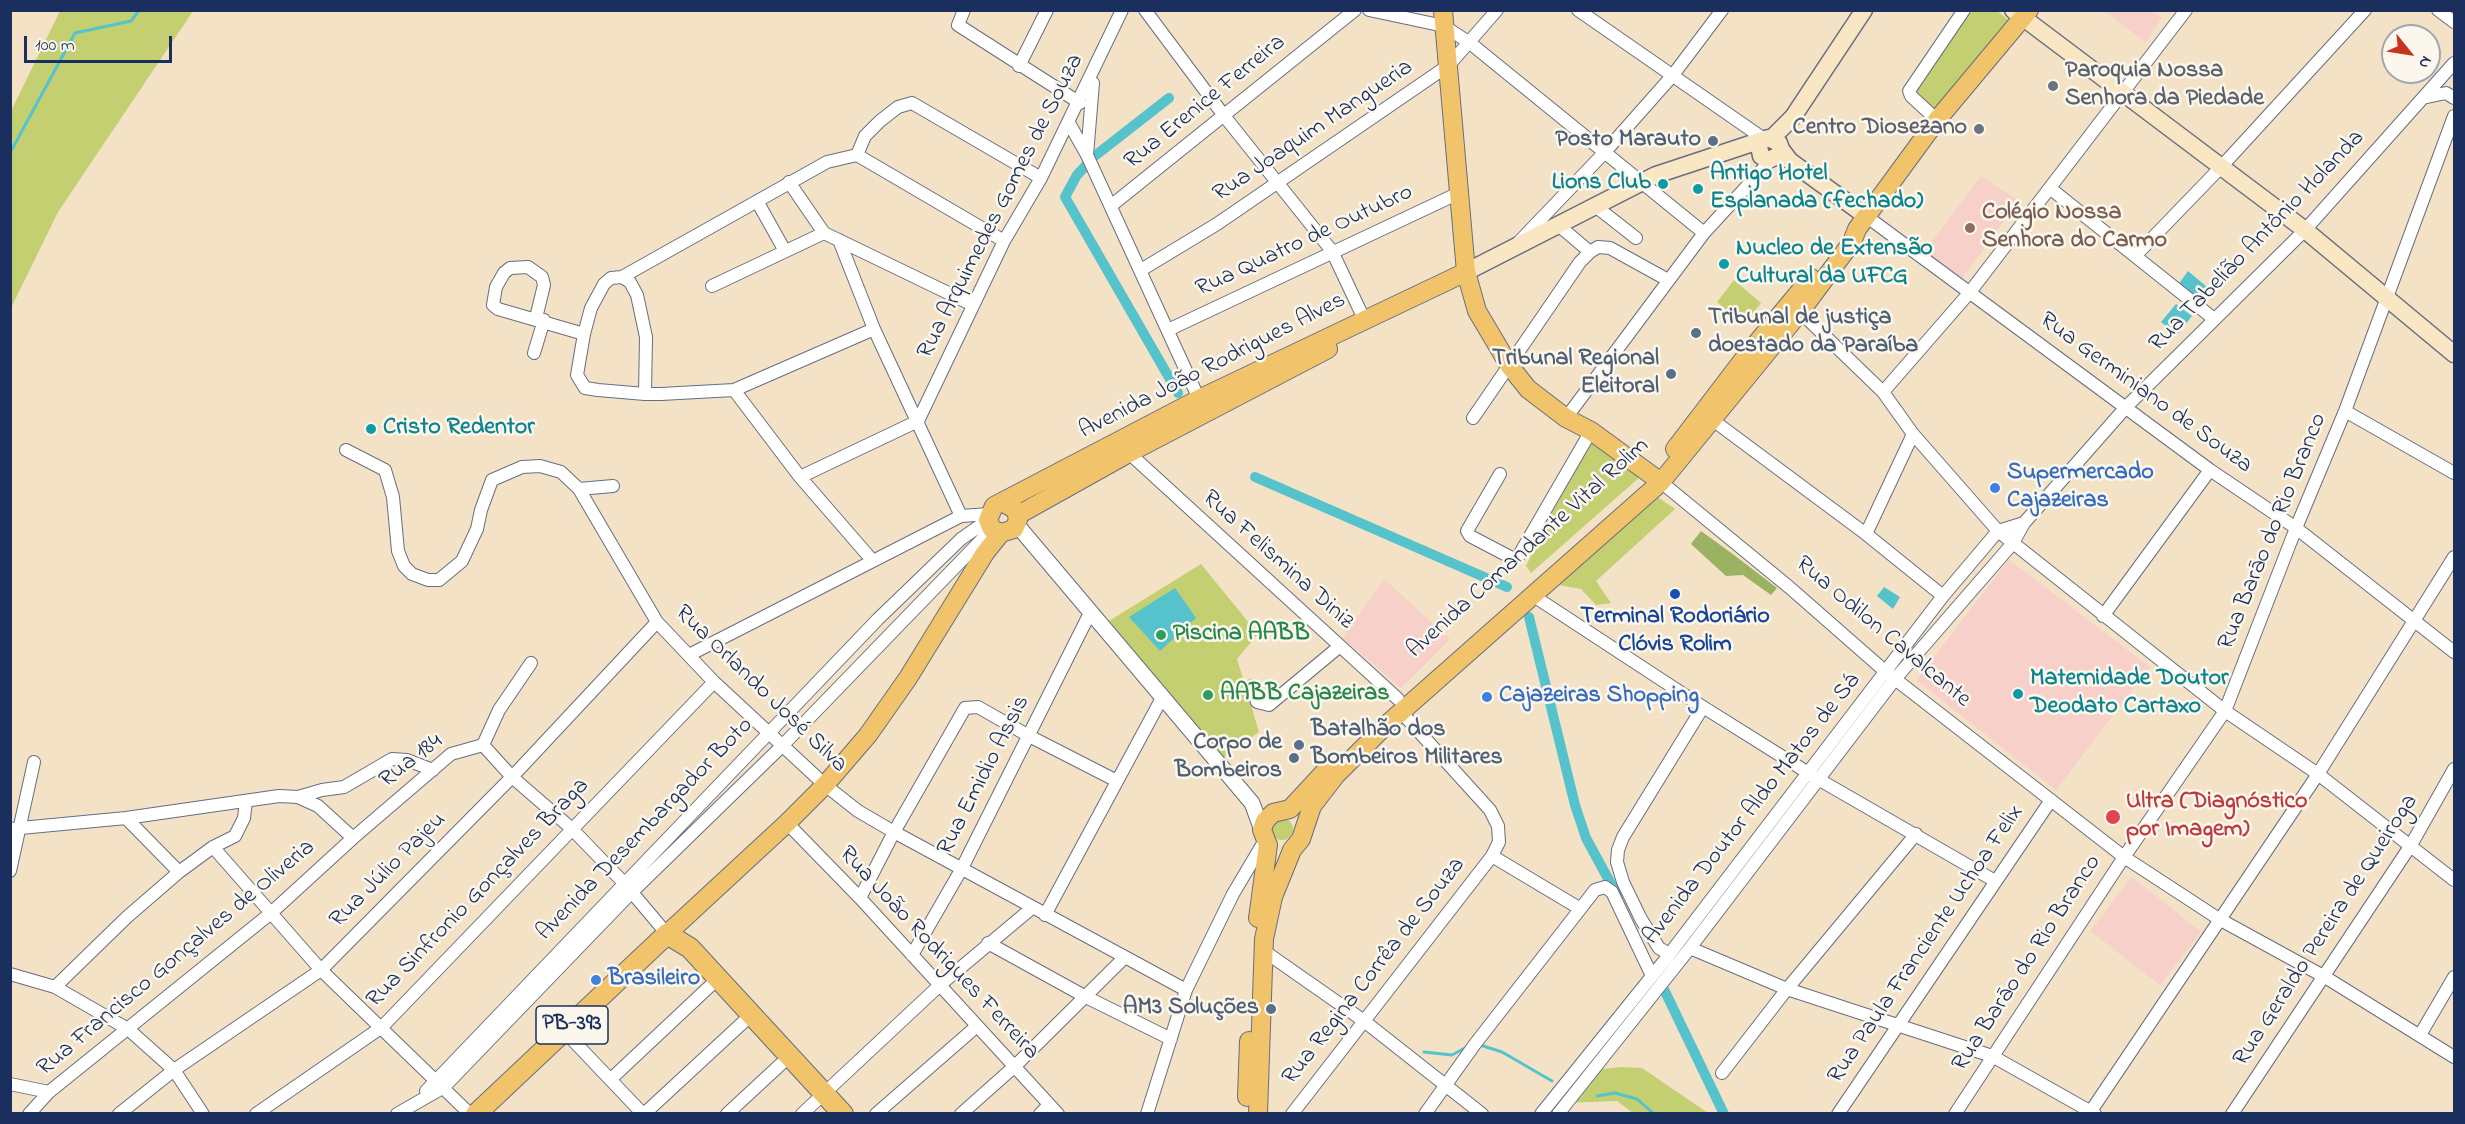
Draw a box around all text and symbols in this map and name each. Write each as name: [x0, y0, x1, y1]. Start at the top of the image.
scale bar: [27, 24, 176, 62]
north arrow: [2381, 24, 2441, 84]
street label: Rua Erenice Ferreira: [1120, 29, 1292, 177]
text: 100 m: [35, 33, 75, 59]
street label: Rua Arquimedes Gomes de Souza: [912, 50, 1092, 364]
text: N: [2412, 51, 2438, 73]
street label: Rua Joaquim Mangueria: [1209, 54, 1419, 210]
place label: Paroquia Nossa Senhora da Piedade: [2065, 58, 2264, 114]
marker: Paroquia Nossa Senhora da Piedade: [2046, 79, 2060, 93]
place label: Centro Diosezano: [1793, 115, 1967, 143]
marker: Centro Diosezano: [1972, 122, 1986, 136]
street label: Rua Tabelião Antônio Holanda: [2144, 125, 2372, 359]
place label: Posto Marauto: [1555, 127, 1701, 155]
marker: Posto Marauto: [1706, 134, 1720, 148]
place label: Antigo Hotel Esplanada (fechado): [1710, 161, 1923, 217]
place label: Lions Club: [1552, 170, 1651, 198]
marker: Lions Club: [1656, 177, 1670, 191]
street label: Rua Quatro de Outubro: [1192, 179, 1418, 305]
marker: Antigo Hotel Esplanada (fechado): [1691, 182, 1705, 196]
place label: Colégio Nossa Senhora do Carmo: [1982, 200, 2167, 256]
marker: Colégio Nossa Senhora do Carmo: [1963, 221, 1977, 235]
place label: Nucleo de Extensão Cultural da UFCG: [1736, 236, 1933, 292]
marker: Nucleo de Extensão Cultural da UFCG: [1717, 257, 1731, 271]
street label: Avenida João Rodrigues Alves: [1075, 287, 1351, 447]
place label: Tribunal de justiça doestado da Paraíba: [1708, 305, 1918, 361]
street label: Rua Germiniano de Souza: [2033, 307, 2257, 481]
marker: Tribunal de justiça doestado da Paraíba: [1689, 326, 1703, 340]
place label: Tribunal Regional Eleitoral: [1492, 346, 1659, 402]
marker: Tribunal Regional Eleitoral: [1664, 367, 1678, 381]
street label: Rua Barāo do Rio Branco: [2213, 409, 2335, 655]
place label: Cristo Redentor: [383, 415, 535, 443]
marker: Cristo Redentor: [364, 422, 378, 436]
street label: Avenida Comandante Vital Rolim: [1402, 433, 1656, 665]
place label: Supermercado Cajazeiras: [2007, 460, 2154, 516]
marker: Supermercado Cajazeiras: [1988, 481, 2002, 495]
street label: Rua Felismina Diniz: [1195, 485, 1359, 637]
street label: Rua Odilon Cavalcante: [1788, 551, 1976, 715]
marker: Terminal Rodoriário Clóvis Rolim: [1668, 587, 1682, 601]
street label: Rua Orlando José Silva: [668, 600, 852, 780]
place label: Terminal Rodoriário Clóvis Rolim: [1580, 604, 1770, 660]
place label: Piscina AABB: [1173, 621, 1310, 649]
marker: Piscina AABB: [1154, 628, 1168, 642]
place label: Maternidade Doutor Deodato Cartaxo: [2030, 666, 2228, 722]
street label: Avenida Doutor Aldo Matos de Sá: [1638, 668, 1868, 952]
place label: AABB Cajazeiras: [1220, 681, 1390, 709]
place label: Cajazeiras Shopping: [1499, 683, 1699, 711]
marker: Maternidade Doutor Deodato Cartaxo: [2011, 687, 2025, 701]
marker: AABB Cajazeiras: [1201, 688, 1215, 702]
marker: Cajazeiras Shopping: [1480, 690, 1494, 704]
street label: Rua Emidio Assis: [932, 691, 1038, 861]
street label: Avenida Desembargador Boto: [532, 712, 760, 948]
place label: Batalhão dos Bombeiros Militares: [1311, 717, 1503, 773]
street label: Rua 184: [375, 728, 449, 796]
place label: Corpo de Bombeiros: [1175, 730, 1282, 786]
marker: Batalhão dos Bombeiros Militares: [1292, 738, 1306, 752]
marker: Corpo de Bombeiros: [1287, 751, 1301, 765]
street label: Rua Sinfronio Gonçalves Braga: [361, 773, 597, 1015]
place label: Ultra (Diagnóstico por Imagem): [2126, 789, 2308, 845]
street label: Rua Geraldo Pereira de Queiroga: [2228, 790, 2426, 1072]
street label: Rua Paula Franciente Uchoa Felix: [1823, 800, 2031, 1090]
street label: Rua Júlio Pajeu: [325, 807, 453, 935]
marker: Ultra (Diagnóstico por Imagem): [2104, 808, 2122, 826]
street label: Rua Francisco Gonçalves de Oliveria: [32, 834, 322, 1084]
street label: Rua João Rodrigues Ferreira: [831, 841, 1045, 1067]
street label: Rua Barāo do Rio Branco: [1947, 850, 2109, 1078]
street label: Rua Regina Corrêa de Souza: [1277, 852, 1473, 1092]
place label: Brasileiro: [608, 966, 700, 994]
marker: Brasileiro: [589, 973, 603, 987]
place label: AM3 Soluções: [1123, 995, 1259, 1023]
marker: AM3 Soluções: [1264, 1002, 1278, 1016]
road number: PB-393: [536, 1006, 608, 1044]

